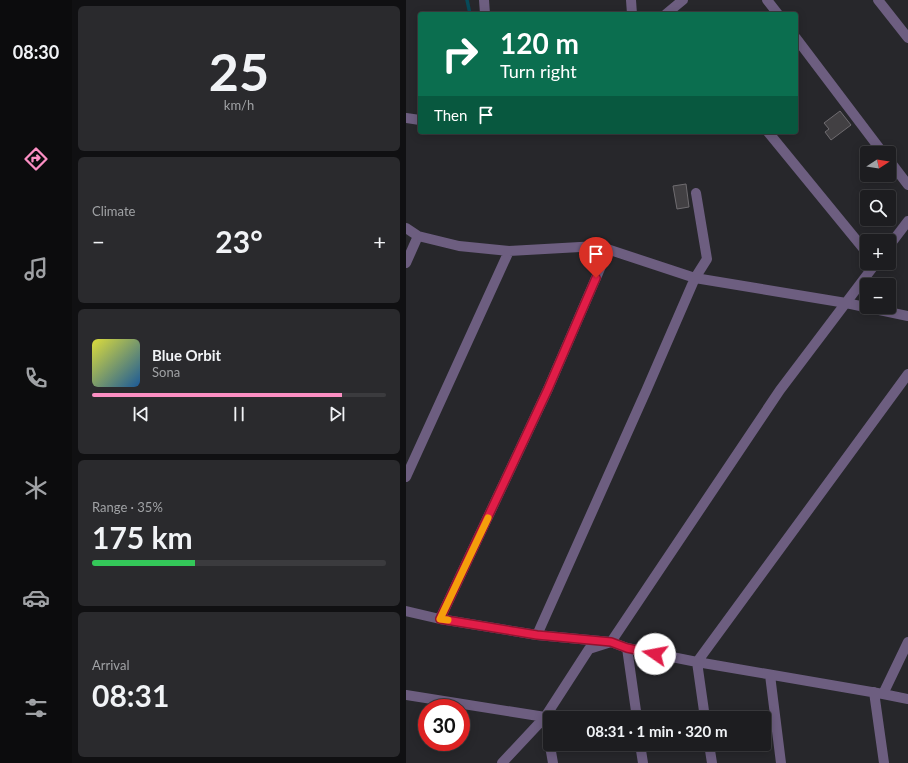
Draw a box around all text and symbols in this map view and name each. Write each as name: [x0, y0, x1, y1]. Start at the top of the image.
text: 120 m: [500, 26, 579, 60]
icon: right: [434, 28, 486, 80]
text: 25: [209, 40, 269, 102]
text: 08:30: [13, 41, 59, 63]
text: Turn right: [500, 60, 577, 82]
text: km/h: [224, 97, 254, 113]
icon: arrive: [475, 104, 497, 126]
text: Then: [434, 106, 467, 124]
icon: directions: [22, 145, 50, 173]
north arrow: [860, 146, 896, 182]
map controls: [860, 146, 896, 314]
button: search: [860, 190, 896, 226]
text: Climate: [92, 203, 135, 219]
text: 23°: [215, 223, 263, 259]
text: −: [92, 228, 105, 255]
text: +: [373, 228, 386, 255]
button: +: [860, 234, 896, 270]
pin: [579, 237, 613, 278]
icon: arrive: [585, 243, 607, 265]
icon: music: [22, 255, 50, 283]
button: −: [860, 278, 896, 314]
text: Blue Orbit: [152, 346, 221, 364]
icon: phone: [22, 364, 50, 392]
text: Sona: [152, 364, 180, 380]
icon: previous: [130, 403, 152, 425]
icon: pause: [228, 403, 250, 425]
icon: next: [326, 403, 348, 425]
icon: climate: [22, 474, 50, 502]
text: Range · 35%: [92, 499, 163, 515]
text: 175 km: [92, 519, 193, 555]
icon: car: [22, 584, 50, 612]
position arrow: [634, 633, 676, 675]
text: Arrival: [92, 657, 129, 673]
text: 08:31: [92, 677, 169, 713]
icon: filters: [22, 694, 50, 722]
speed limit sign: 30: [418, 699, 470, 751]
text: 08:31 · 1 min · 320 m: [587, 722, 727, 740]

